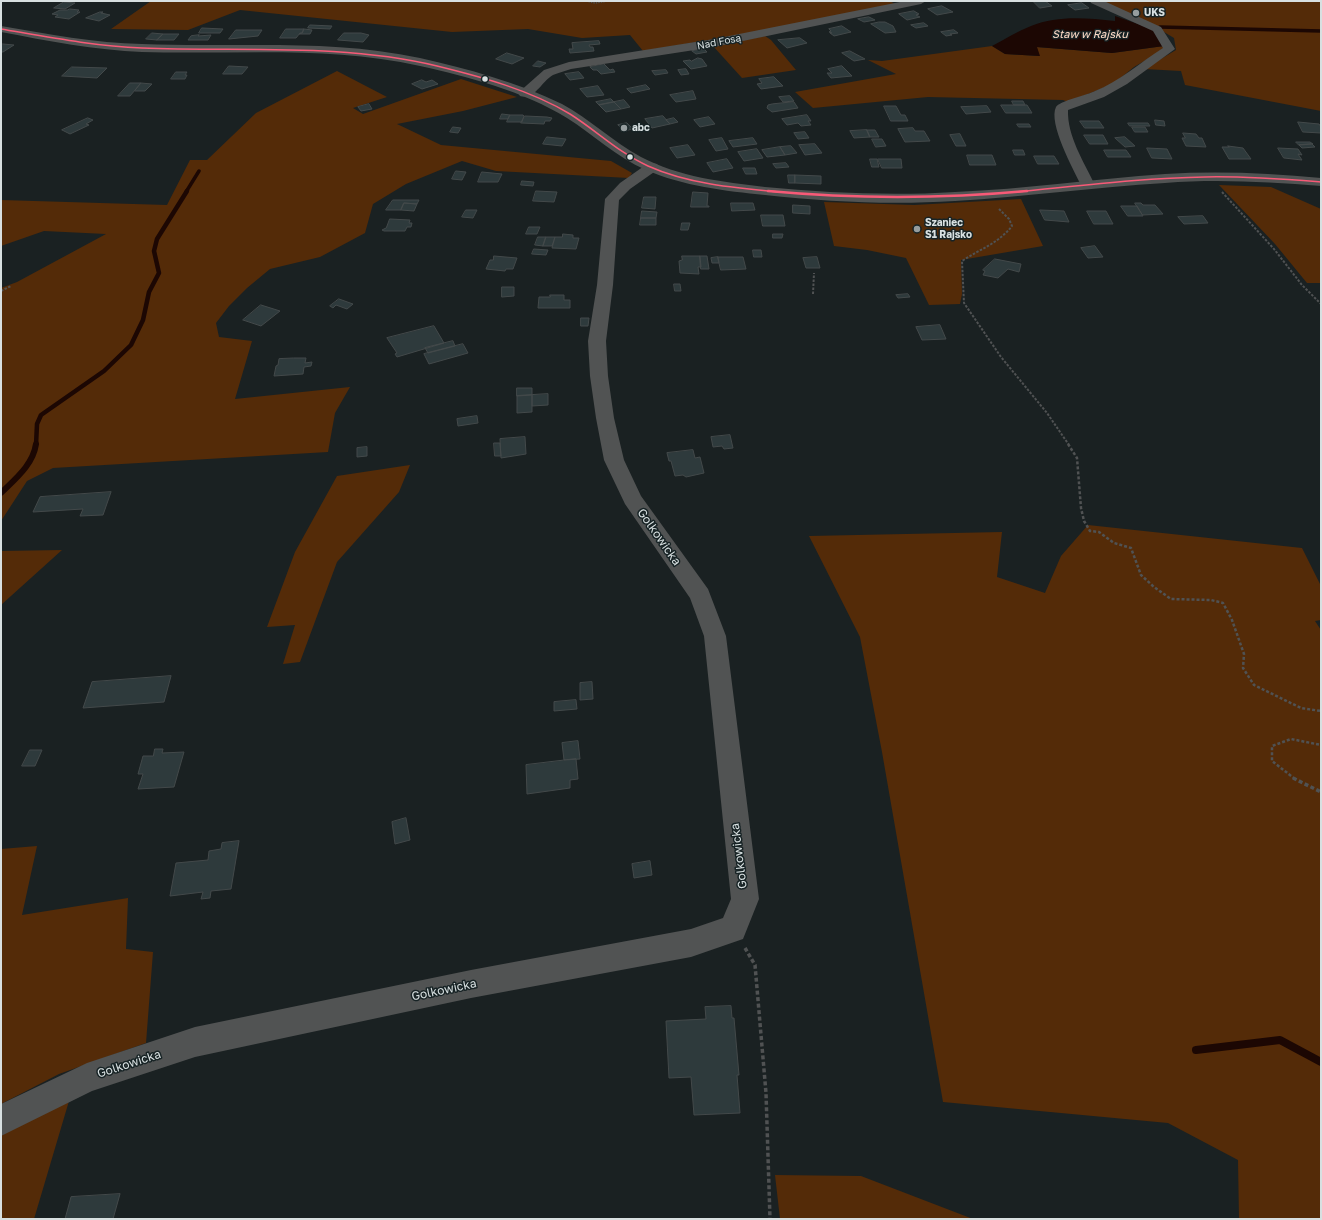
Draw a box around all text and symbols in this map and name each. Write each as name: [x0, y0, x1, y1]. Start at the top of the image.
place label: UKS: [1144, 7, 1165, 19]
marker: UKS: [1131, 8, 1141, 18]
water label: Staw w Rajsku: [1052, 28, 1128, 42]
street label: Nad Fosą: [696, 32, 742, 52]
unlabelled marker: [480, 74, 490, 84]
place label: abc: [632, 122, 650, 134]
marker: abc: [619, 123, 629, 133]
unlabelled marker: [625, 152, 635, 162]
place label: Szaniec S1 Rajsko: [925, 217, 972, 240]
marker: Szaniec S1 Rajsko: [912, 224, 922, 234]
street label: Golkowicka: [634, 506, 684, 568]
street label: Golkowicka: [728, 822, 750, 890]
street label: Golkowicka: [410, 976, 478, 1004]
street label: Golkowicka: [95, 1047, 163, 1081]

